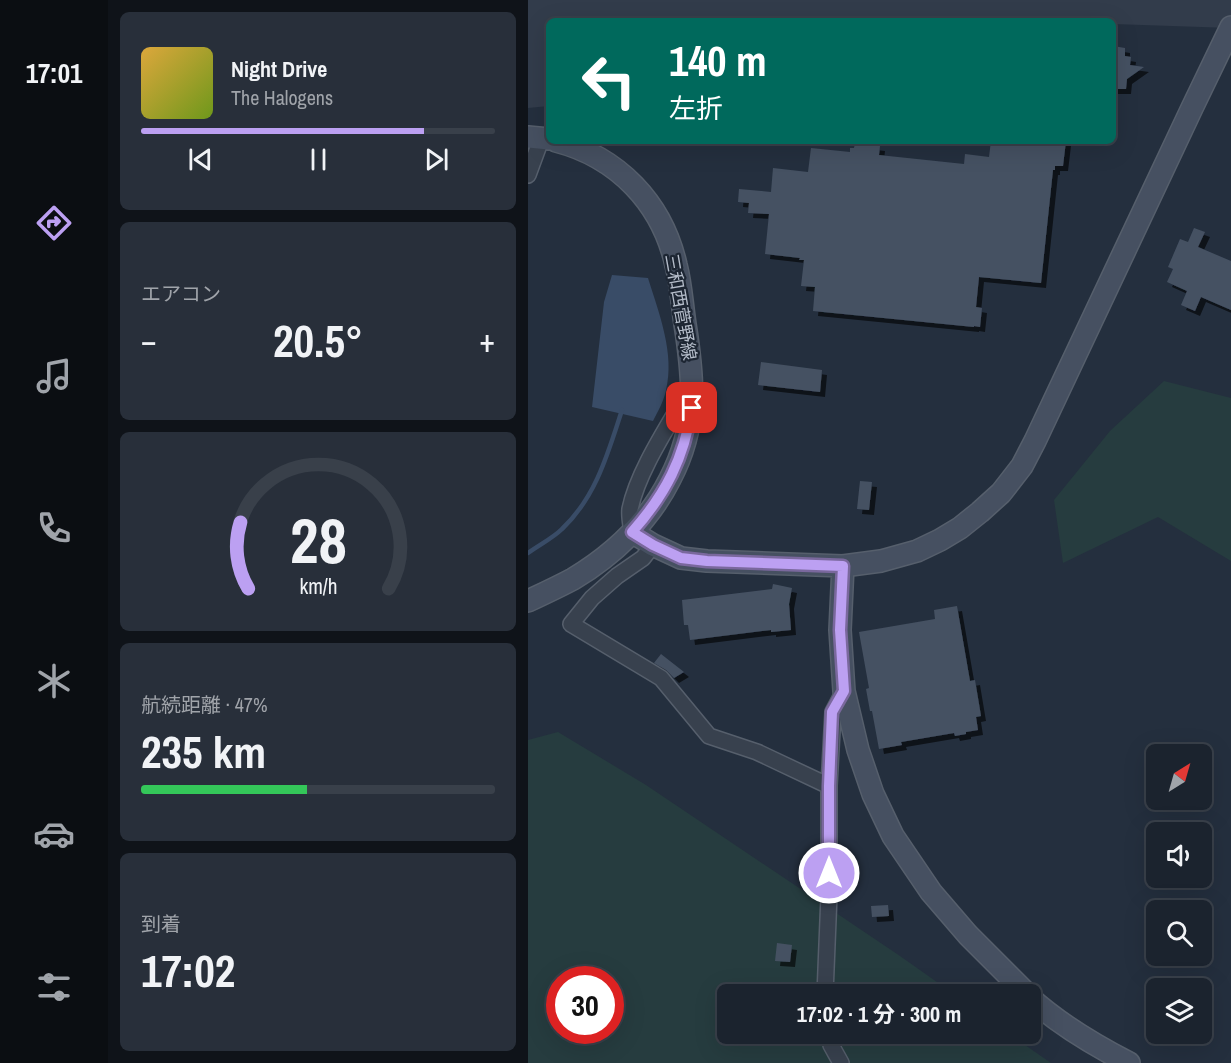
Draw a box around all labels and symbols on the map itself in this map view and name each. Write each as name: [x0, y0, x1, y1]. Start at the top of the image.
street label: 三和西菅野線: [659, 252, 703, 362]
pin: [666, 382, 717, 433]
north arrow: [1146, 744, 1212, 810]
position arrow: [797, 841, 861, 905]
speed limit sign: 30: [546, 966, 624, 1044]

